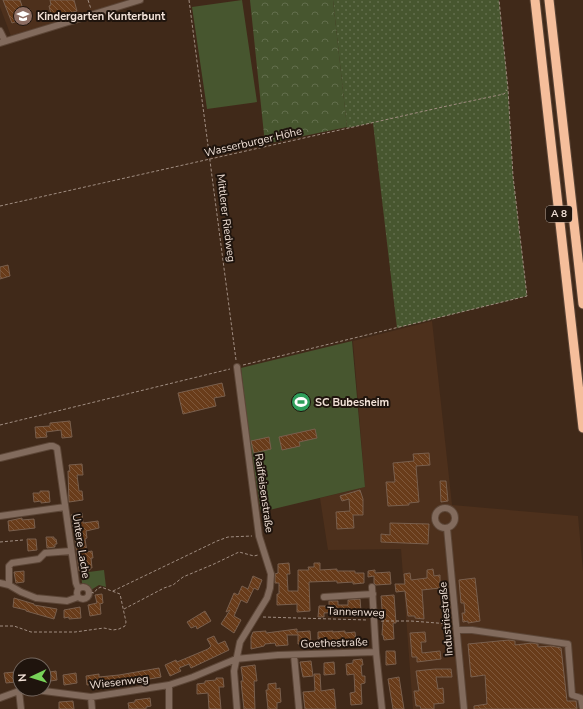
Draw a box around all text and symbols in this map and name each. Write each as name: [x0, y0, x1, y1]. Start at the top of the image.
school or university icon: Kindergarten Kunterbunt: [12, 5, 34, 27]
place label: Kindergarten Kunterbunt: [37, 9, 166, 24]
street label: Wasserburger Höhe: [203, 123, 303, 161]
street label: Mittlerer Riedweg: [213, 173, 239, 263]
road number: A 8: [546, 206, 572, 222]
sports icon: SC Bubesheim: [290, 391, 312, 413]
place label: SC Bubesheim: [315, 395, 389, 410]
street label: Raiffeisenstraße: [251, 452, 277, 534]
street label: Untere Lache: [68, 513, 94, 580]
street label: Industriestraße: [435, 581, 457, 657]
street label: Tannenweg: [327, 603, 385, 621]
street label: Goethestraße: [300, 634, 368, 652]
north arrow: [12, 657, 52, 697]
street label: Wiesenweg: [89, 671, 149, 693]
text: N: [15, 673, 30, 682]

